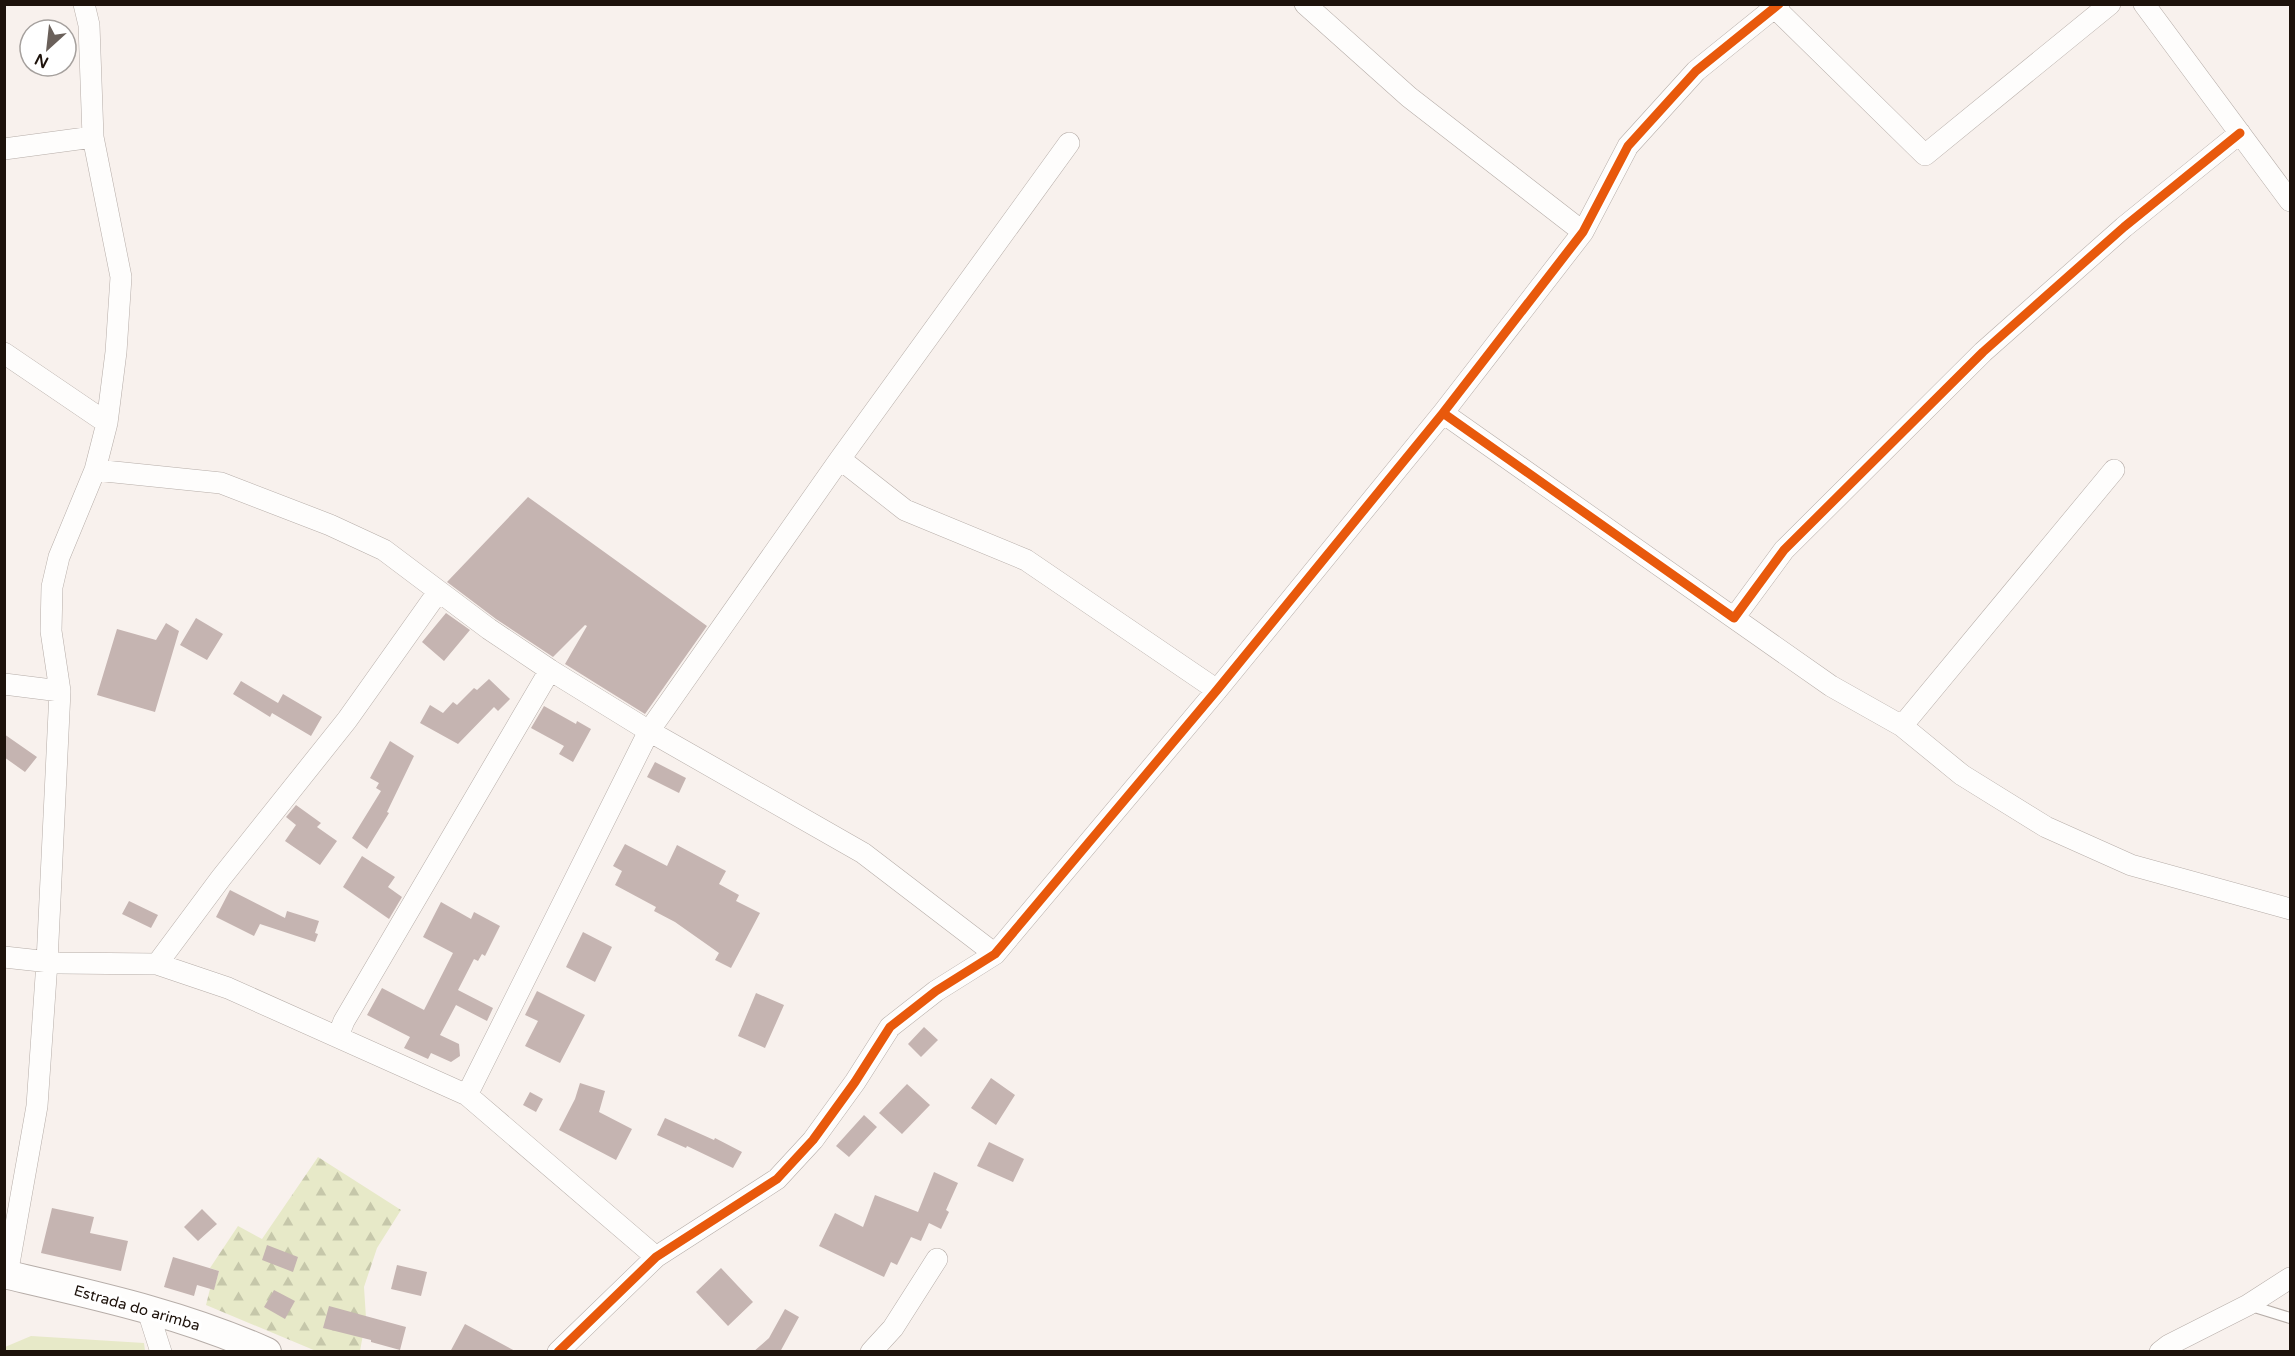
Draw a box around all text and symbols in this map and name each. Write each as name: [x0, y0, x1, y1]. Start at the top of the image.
north arrow: [18, 18, 78, 78]
text: N: [31, 49, 52, 72]
street label: Estrada do arimba: [72, 1281, 202, 1335]

